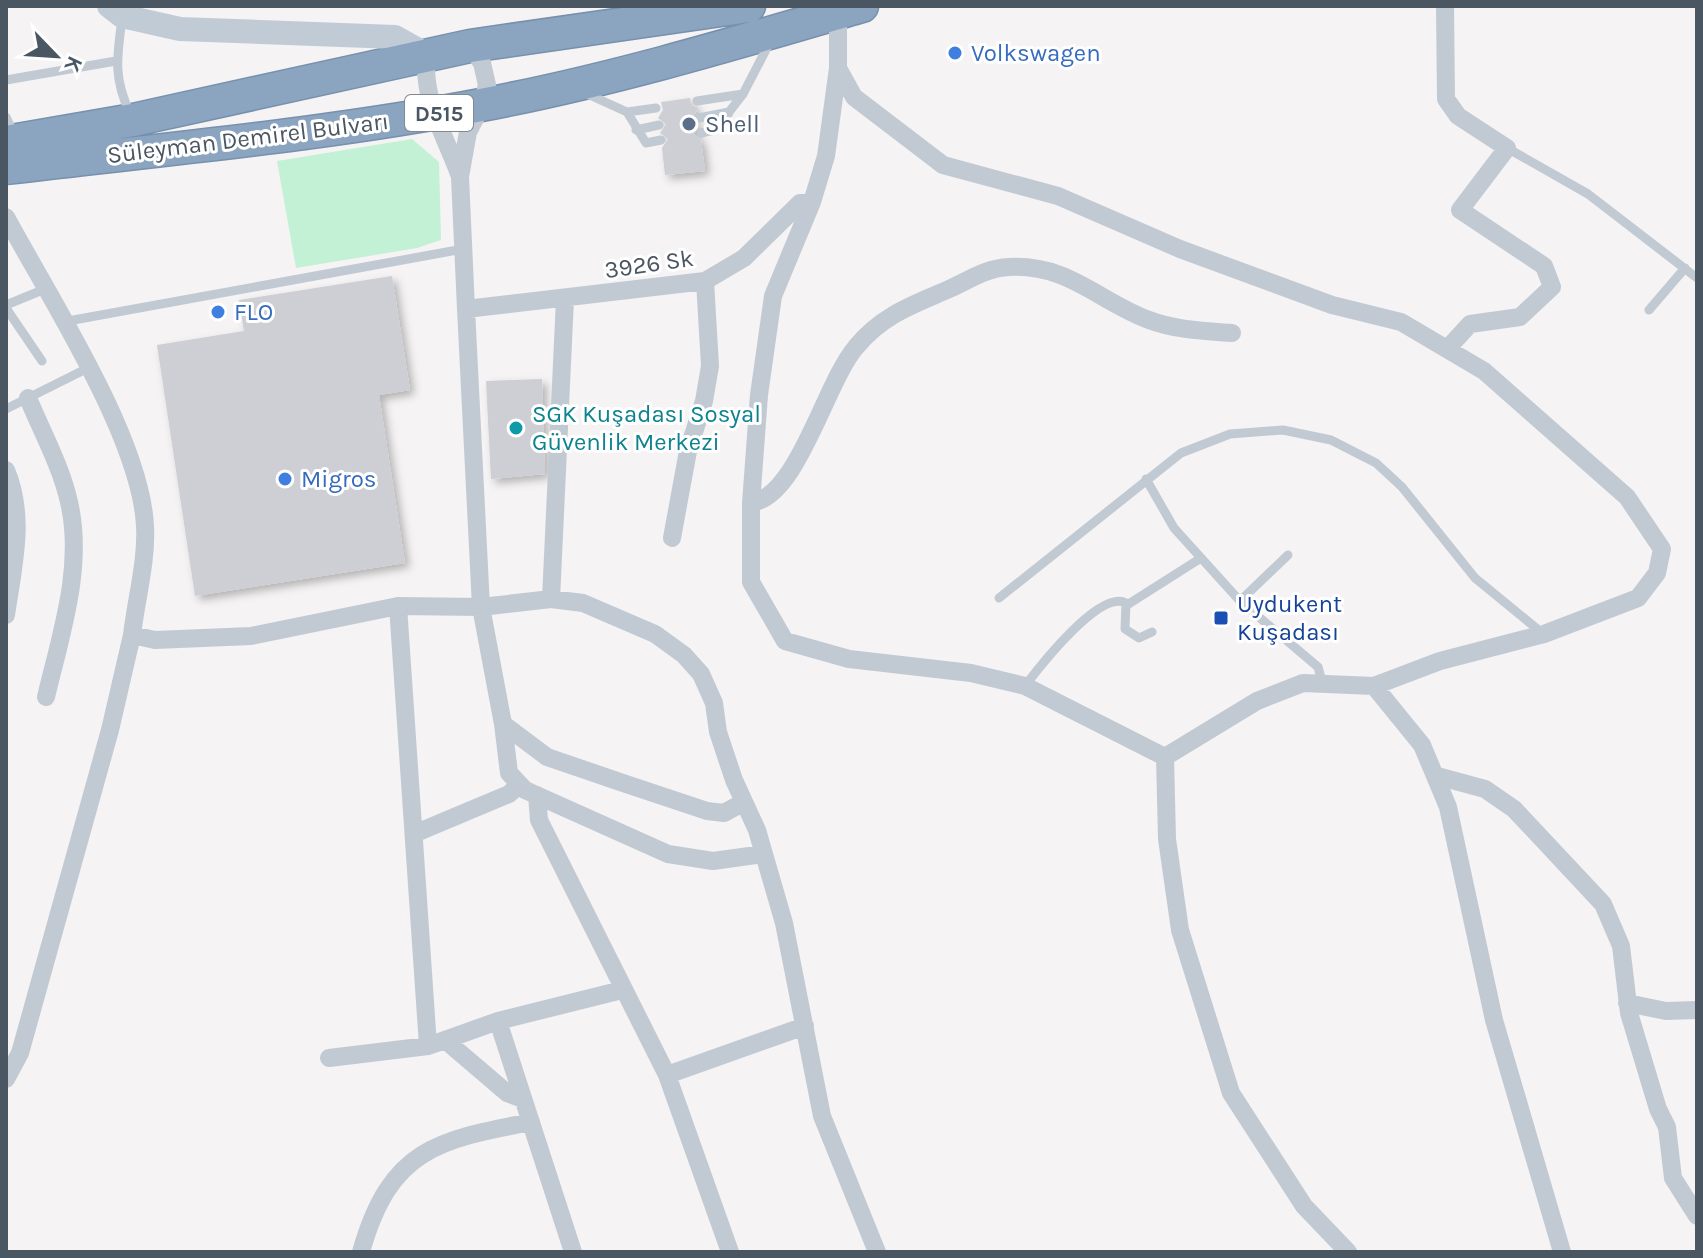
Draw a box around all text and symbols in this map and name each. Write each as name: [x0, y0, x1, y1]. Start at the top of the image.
north arrow: [16, 16, 96, 96]
place label: Volkswagen: [971, 39, 1101, 67]
marker: Volkswagen: [946, 44, 964, 62]
text: K: [58, 52, 88, 77]
road number: D515: [405, 95, 473, 131]
street label: Süleyman Demirel Bulvarı: [106, 107, 390, 169]
place label: Shell: [705, 110, 760, 138]
marker: Shell: [680, 115, 698, 133]
street label: 3926 Sk: [603, 244, 695, 284]
place label: FLO: [234, 298, 273, 326]
marker: FLO: [209, 303, 227, 321]
place label: SGK Kuşadası Sosyal Güvenlik Merkezi: [532, 400, 761, 456]
marker: SGK Kuşadası Sosyal Güvenlik Merkezi: [507, 419, 525, 437]
place label: Migros: [301, 465, 376, 493]
marker: Migros: [276, 470, 294, 488]
place label: Uydukent Kuşadası: [1237, 590, 1342, 646]
marker: Uydukent Kuşadası: [1212, 609, 1230, 627]

